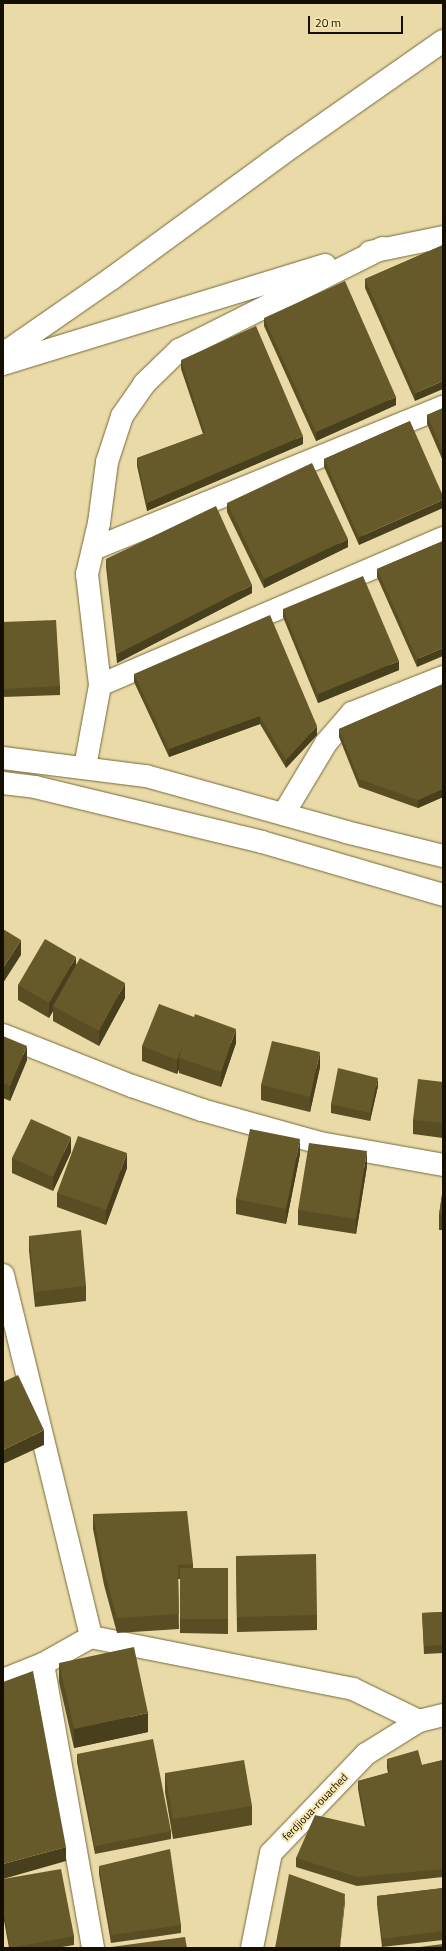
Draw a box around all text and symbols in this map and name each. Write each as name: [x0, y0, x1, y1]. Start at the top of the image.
scale bar: [310, 8, 405, 34]
text: 20 m: [315, 13, 341, 32]
street label: ferdjioua-rouached: [280, 1771, 350, 1843]

